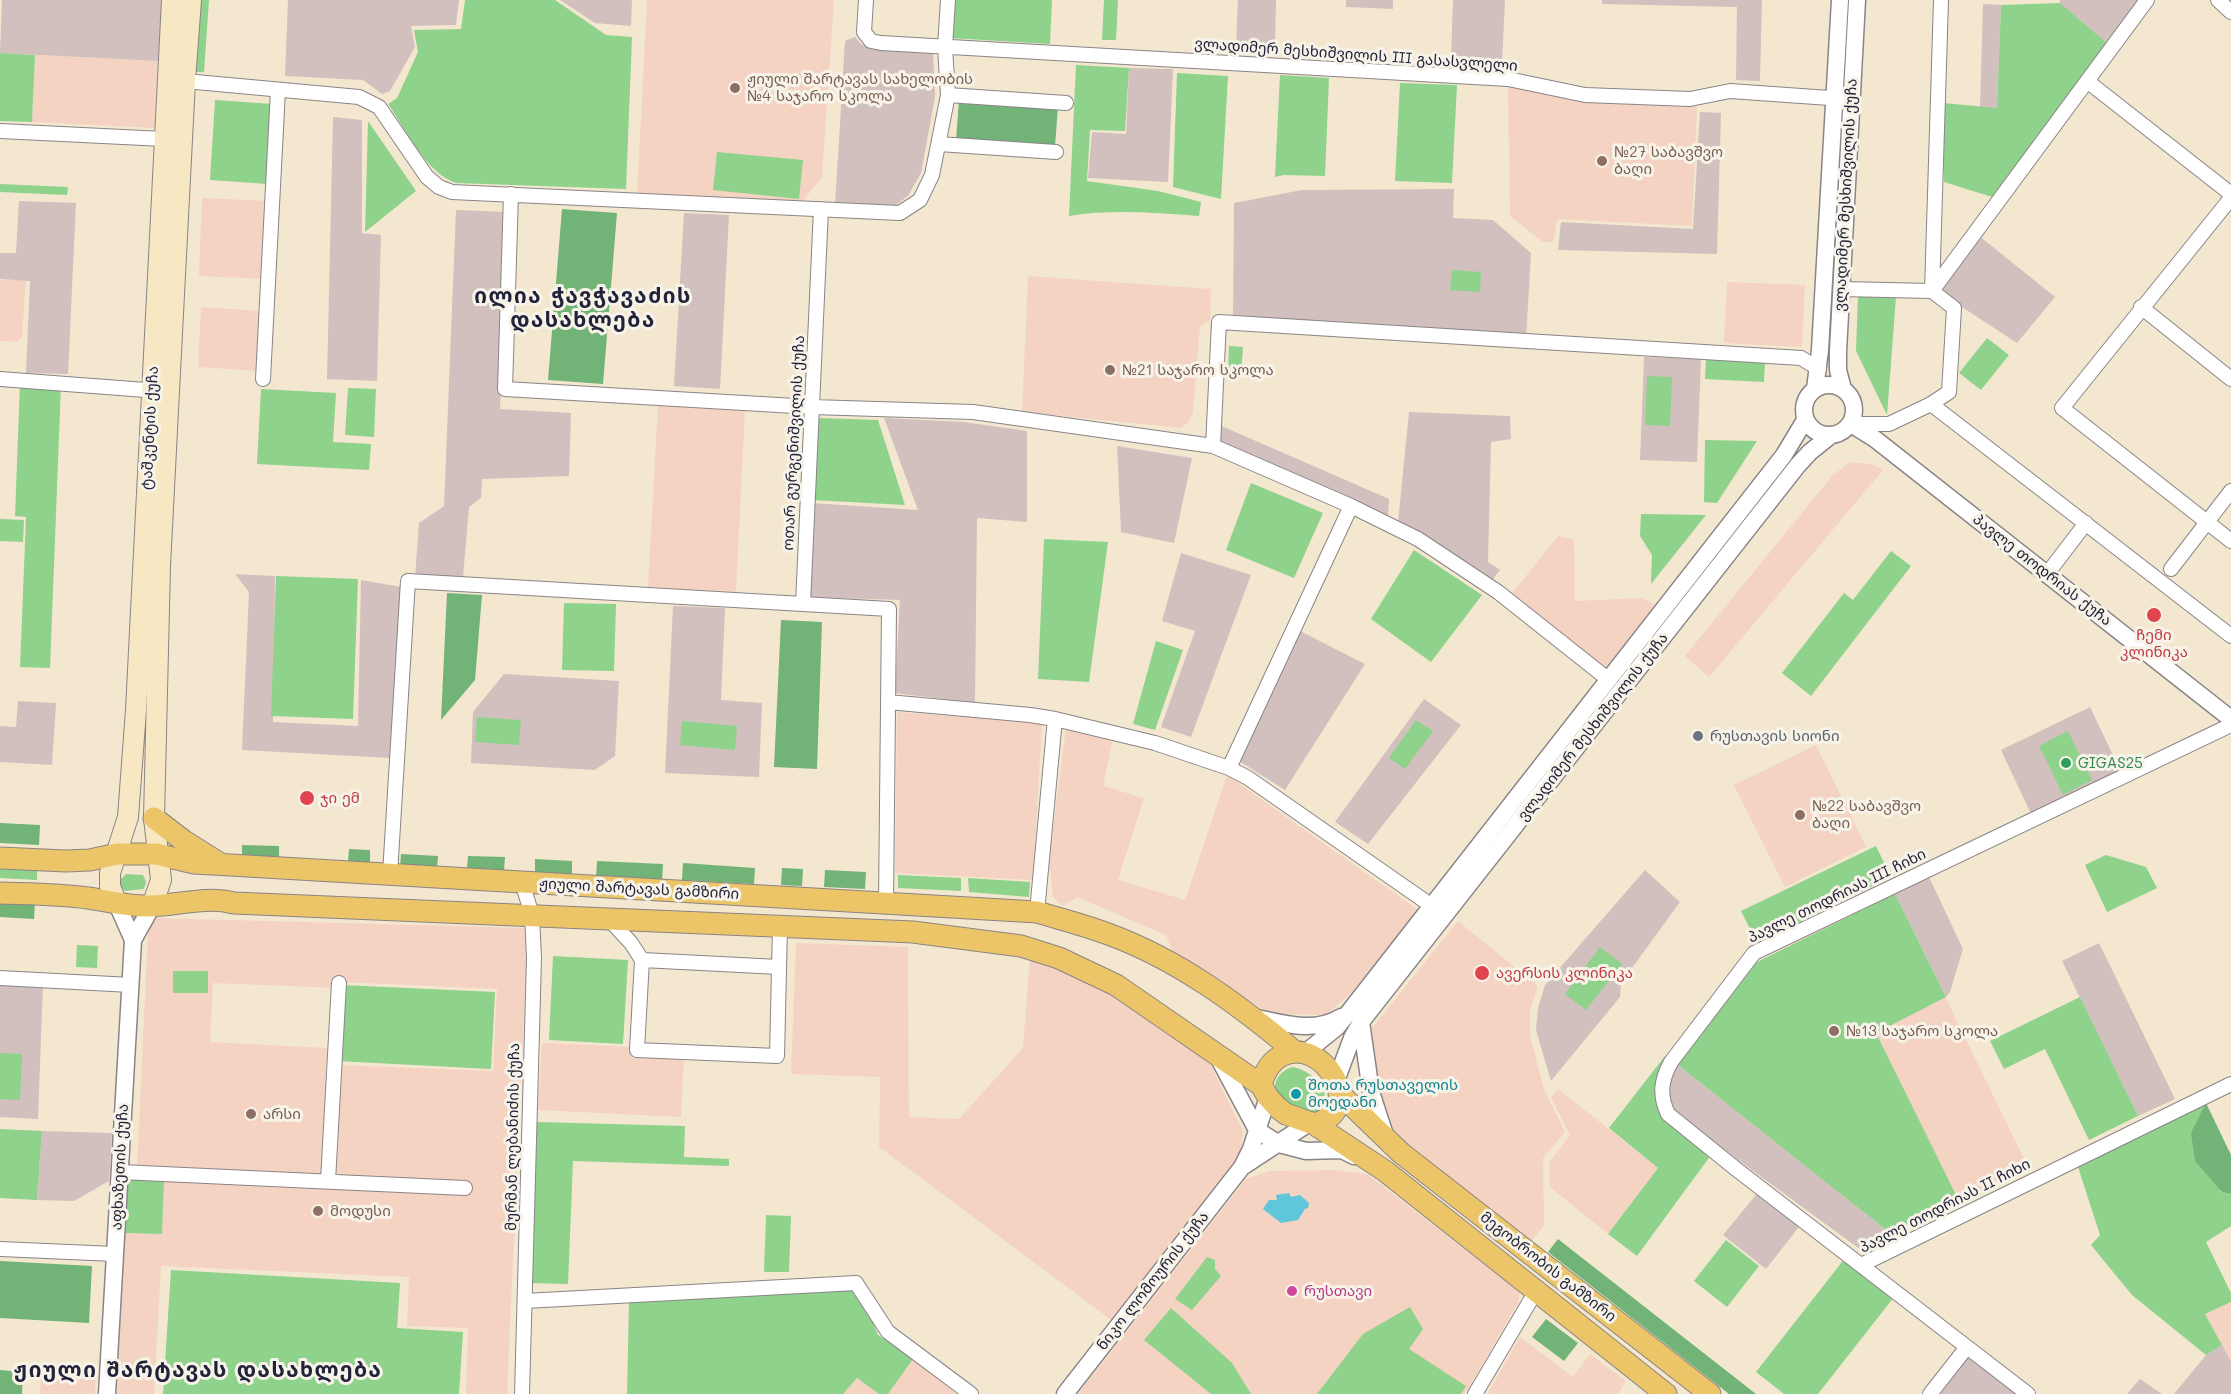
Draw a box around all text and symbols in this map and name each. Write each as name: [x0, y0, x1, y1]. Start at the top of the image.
street label: ვლადიმერ მესხიშვილის III გასასვლელი: [1194, 35, 1518, 75]
place label: ჟიული შარტავას სახელობის №4 საჯარო სკოლა: [747, 70, 973, 105]
street label: ვლადიმერ მესხიშვილის ქუჩა: [1831, 78, 1861, 312]
marker: ჟიული შარტავას სახელობის №4 საჯარო სკოლა: [728, 81, 742, 95]
place label: №27 საბავშვო ბაღი: [1614, 143, 1723, 178]
marker: №27 საბავშვო ბაღი: [1595, 154, 1609, 168]
district label: ილია ჭავჭავაძის დასახლება: [474, 284, 692, 334]
street label: ოთარ გურგენიშვილის ქუჩა: [779, 335, 809, 551]
place label: №21 საჯარო სკოლა: [1122, 361, 1274, 379]
marker: №21 საჯარო სკოლა: [1103, 363, 1117, 377]
street label: ტაშკენტის ქუჩა: [138, 366, 162, 490]
street label: პავლე თოდრიას ქუჩა: [1969, 510, 2115, 630]
marker: ჩემი კლინიკა: [2145, 606, 2163, 624]
place label: ჩემი კლინიკა: [2120, 626, 2188, 661]
street label: ვლადიმერ მესხიშვილის ქუჩა: [1514, 629, 1672, 825]
place label: რუსთავის სიონი: [1710, 727, 1839, 745]
marker: რუსთავის სიონი: [1691, 729, 1705, 743]
place label: GIGAS25: [2078, 754, 2143, 772]
marker: GIGAS25: [2059, 756, 2073, 770]
marker: ჯი ემ: [298, 789, 316, 807]
place label: ჯი ემ: [320, 789, 360, 807]
place label: №22 საბავშვო ბაღი: [1812, 797, 1921, 832]
marker: №22 საბავშვო ბაღი: [1793, 808, 1807, 822]
street label: პავლე თოდრიას III ჩიხი: [1745, 845, 1929, 947]
street label: ჟიული შარტავას გამზირი: [538, 875, 740, 903]
marker: ავერსის კლინიკა: [1473, 964, 1491, 982]
place label: ავერსის კლინიკა: [1496, 964, 1633, 982]
place label: №13 საჯარო სკოლა: [1846, 1022, 1998, 1040]
marker: №13 საჯარო სკოლა: [1827, 1024, 1841, 1038]
street label: მურმან ლებანიძის ქუჩა: [502, 1043, 524, 1231]
place label: შოთა რუსთაველის მოედანი: [1308, 1076, 1458, 1111]
marker: შოთა რუსთაველის მოედანი: [1289, 1087, 1303, 1101]
street label: აფხაზეთის ქუჩა: [108, 1103, 132, 1231]
place label: არსი: [263, 1105, 301, 1123]
marker: არსი: [244, 1107, 258, 1121]
street label: პავლე თოდრიას II ჩიხი: [1857, 1155, 2033, 1257]
place label: მოდუსი: [330, 1202, 391, 1220]
marker: მოდუსი: [311, 1204, 325, 1218]
street label: ნიკო ლომოურის ქუჩა: [1093, 1208, 1213, 1354]
street label: მეგობრობის გამზირი: [1476, 1208, 1620, 1326]
place label: რუსთავი: [1304, 1282, 1372, 1300]
marker: რუსთავი: [1285, 1284, 1299, 1298]
district label: ჟიული შარტავას დასახლება: [14, 1358, 382, 1384]

